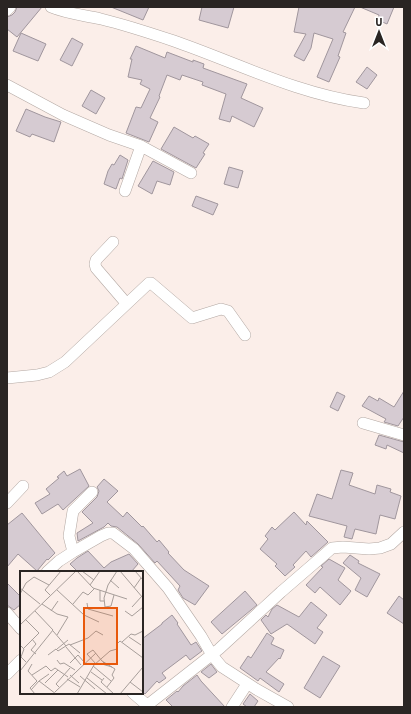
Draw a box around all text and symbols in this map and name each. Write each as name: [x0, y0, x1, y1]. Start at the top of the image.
north arrow: [359, 12, 399, 52]
text: U: [375, 15, 383, 30]
inset map: [20, 571, 143, 694]

